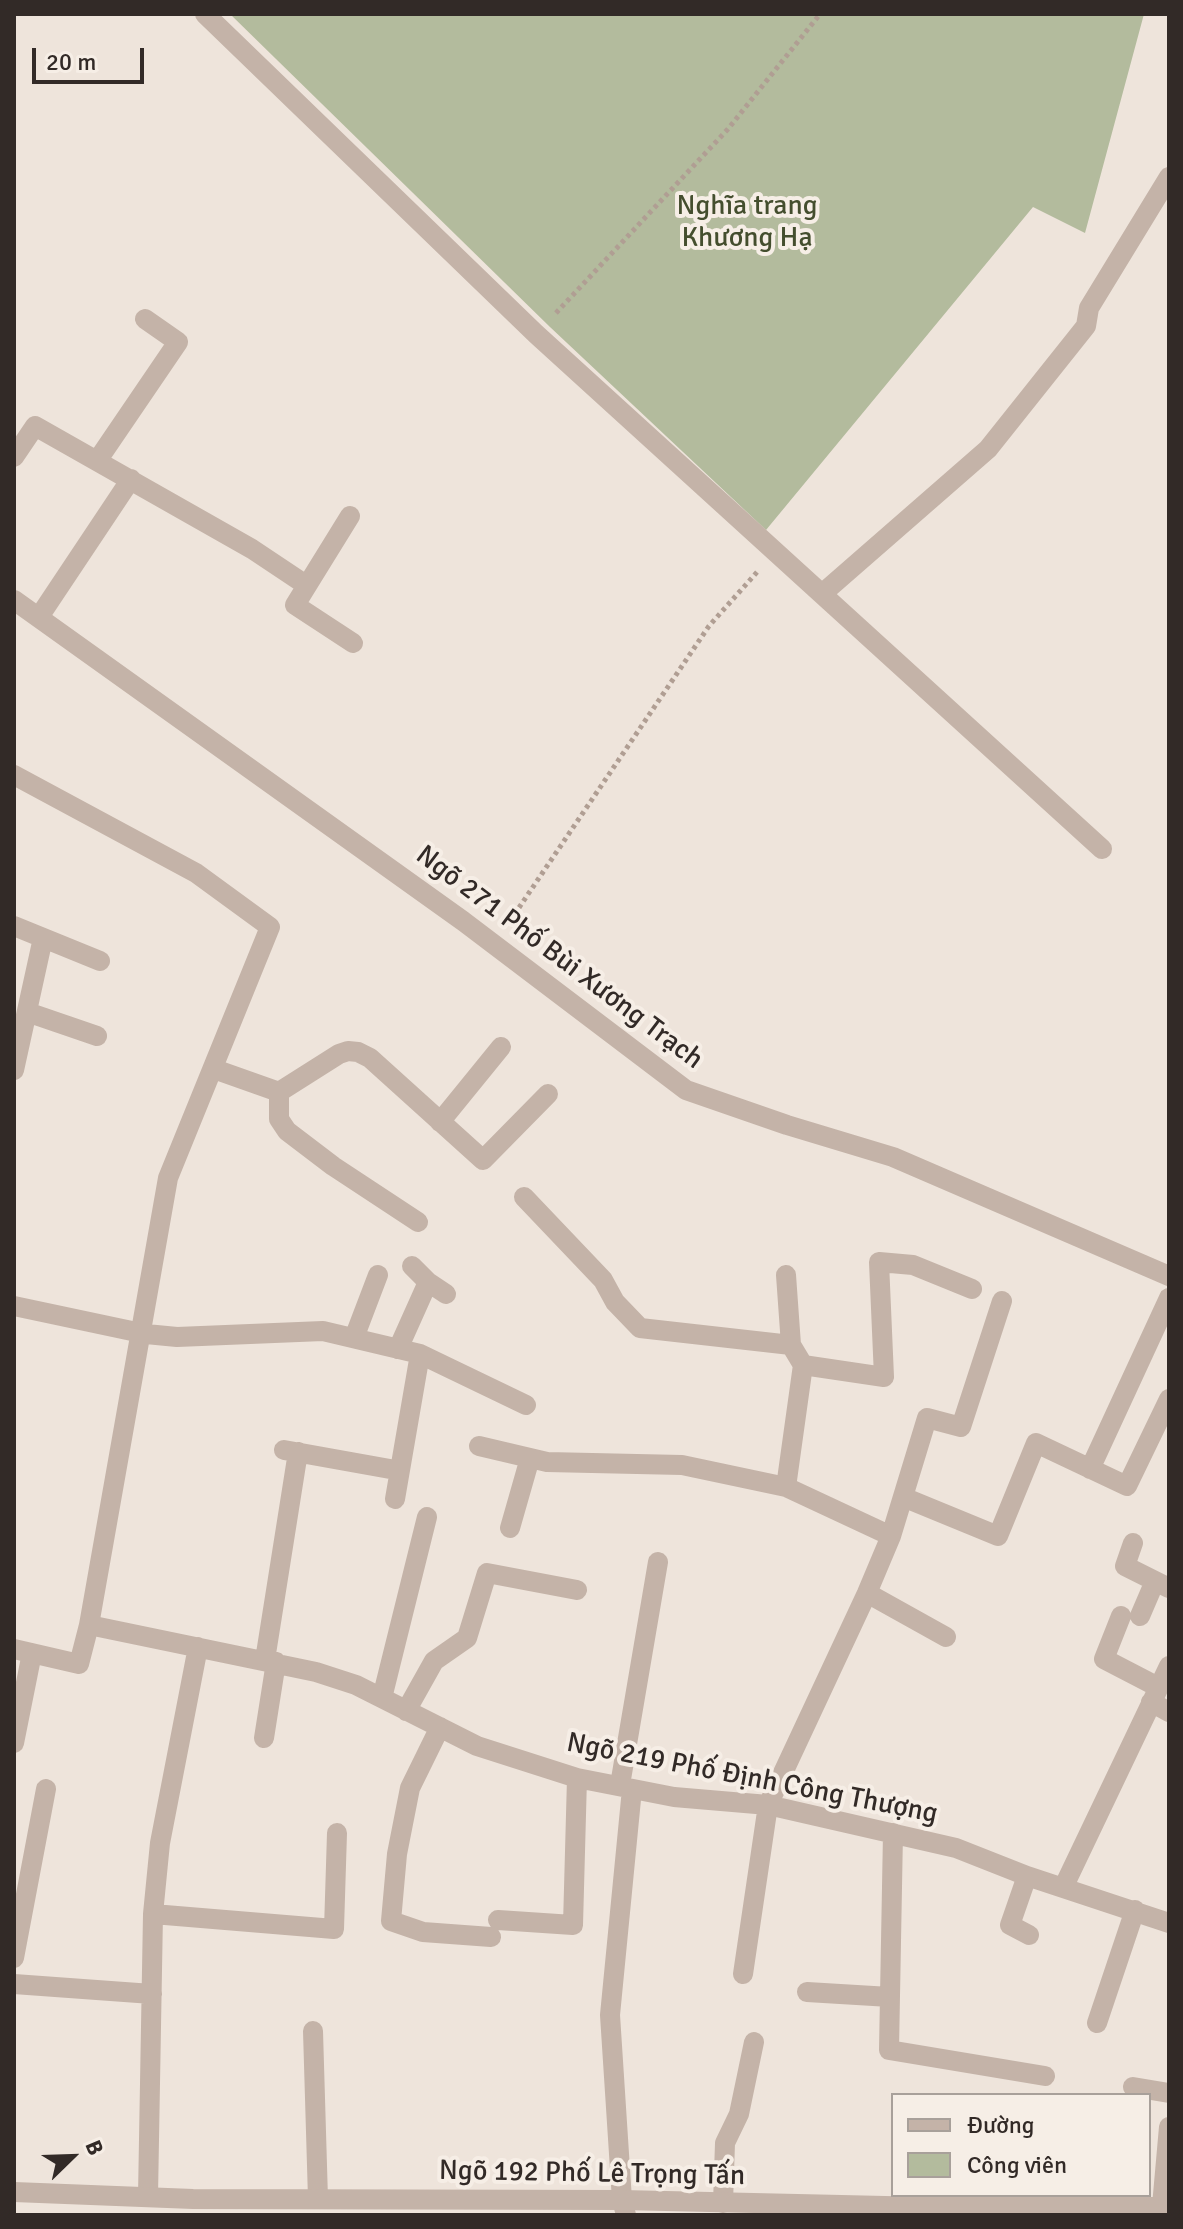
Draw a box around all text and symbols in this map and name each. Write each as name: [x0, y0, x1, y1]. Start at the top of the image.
scale bar: [36, 32, 148, 82]
text: 20 m: [46, 47, 96, 77]
park label: Nghĩa trang Khương Hạ: [676, 190, 818, 256]
street label: Ngõ 271 Phố Bùi Xương Trạch: [409, 839, 709, 1077]
street label: Ngõ 219 Phố Định Công Thượng: [564, 1727, 940, 1831]
legend: [891, 2093, 1151, 2197]
text: Đường: [967, 2110, 1034, 2140]
north arrow: [32, 2117, 112, 2197]
text: B: [79, 2136, 110, 2159]
text: Công viên: [967, 2150, 1067, 2180]
street label: Ngõ 192 Phố Lê Trọng Tấn: [439, 2155, 745, 2193]

